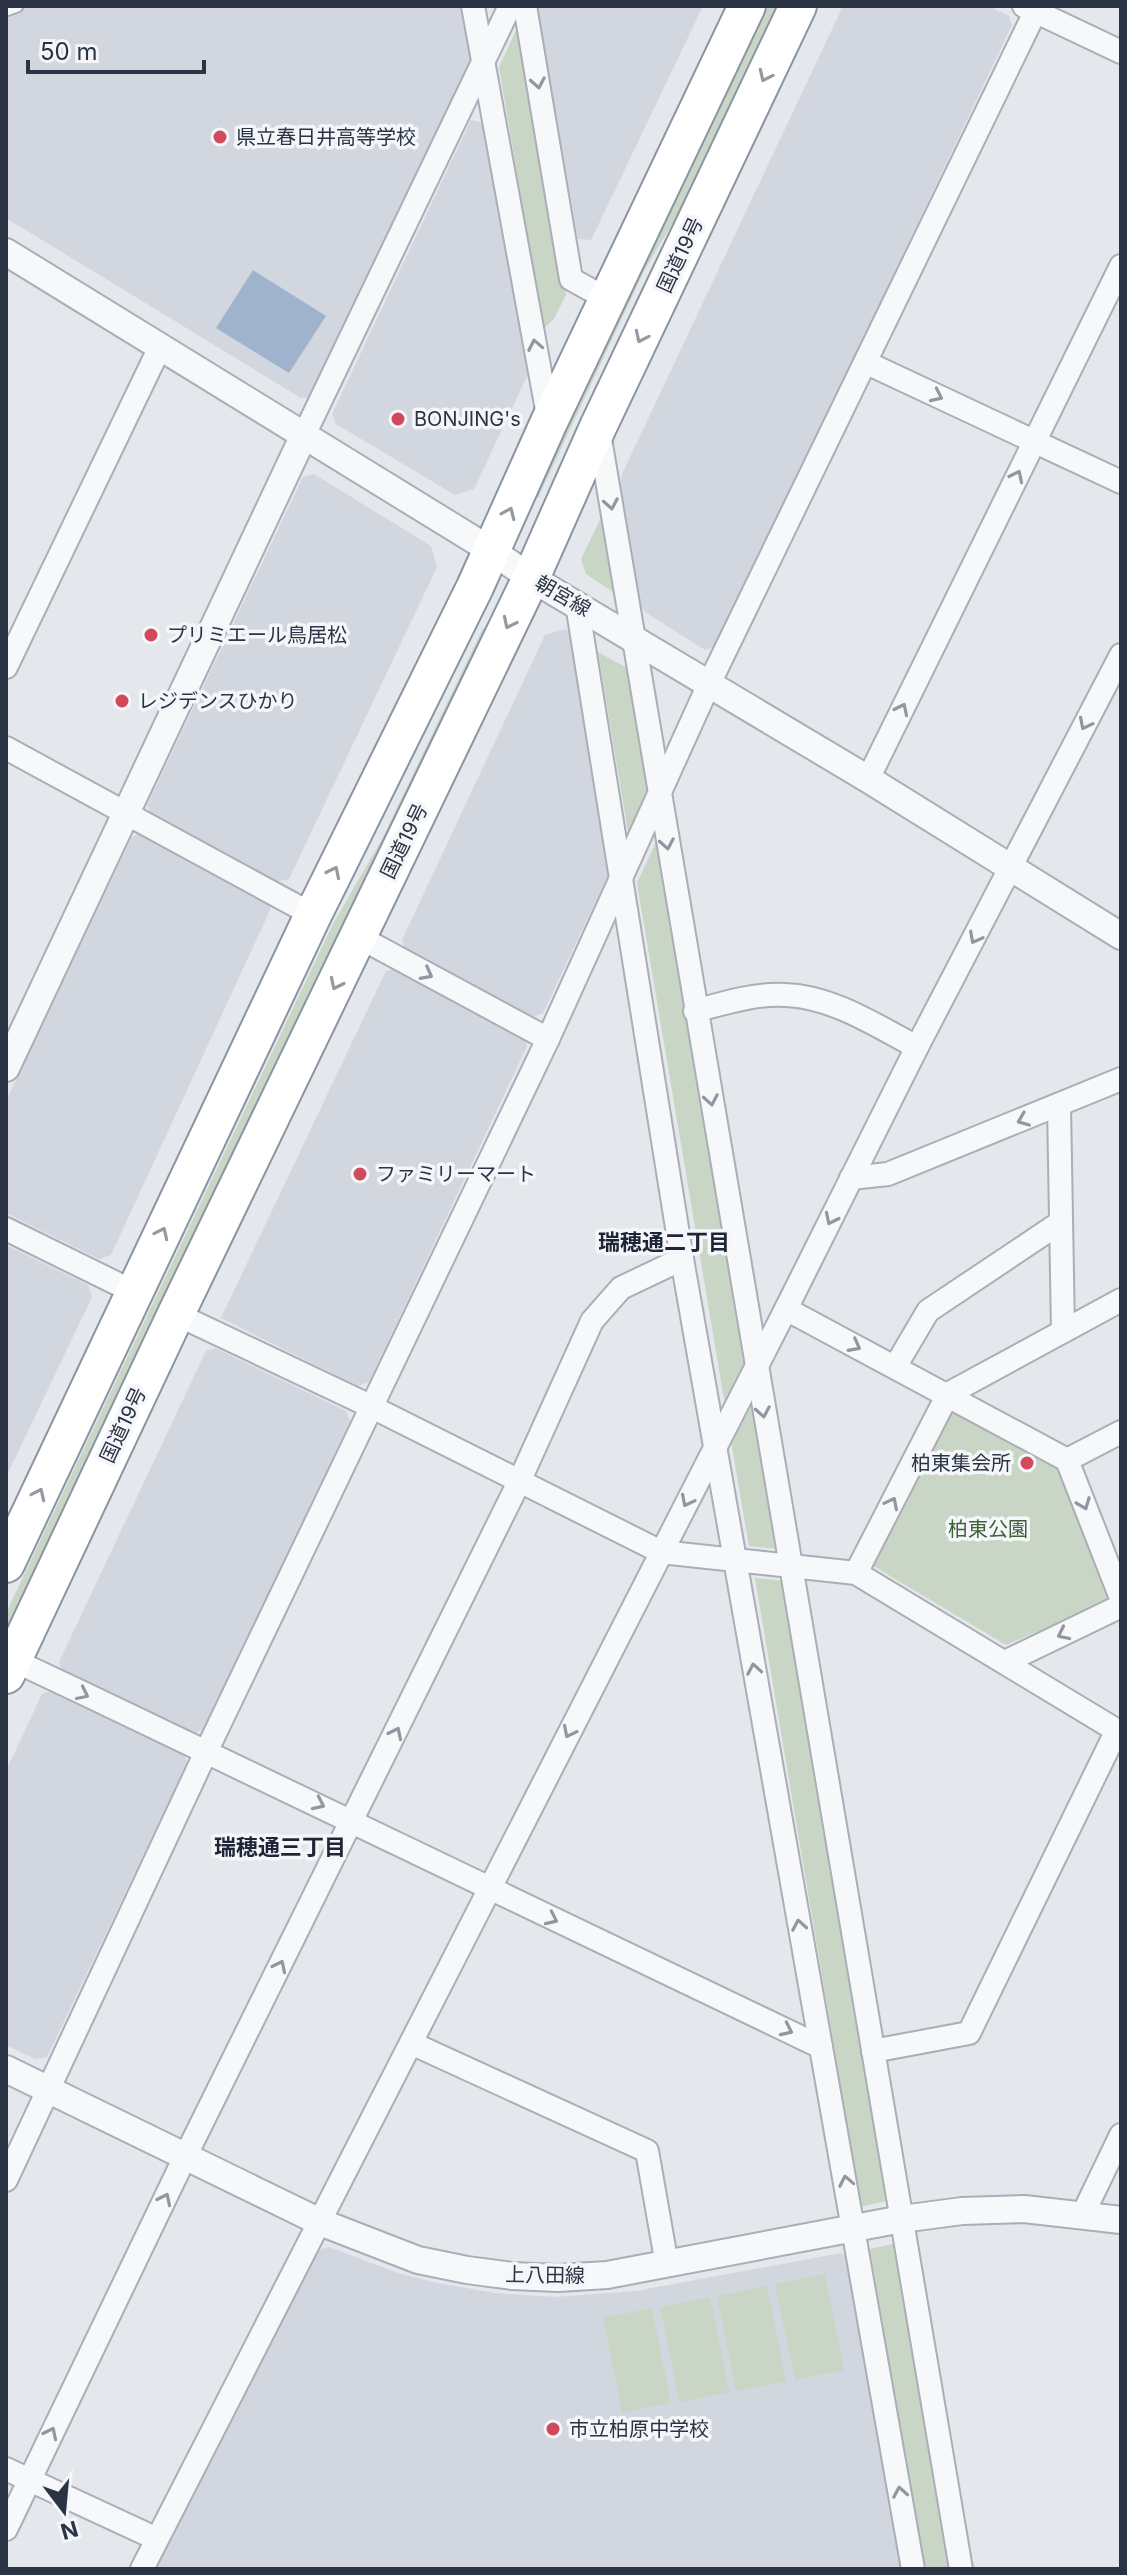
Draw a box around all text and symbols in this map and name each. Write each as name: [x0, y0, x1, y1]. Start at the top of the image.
scale bar: [28, 24, 204, 74]
text: 50 m: [40, 37, 98, 66]
one-way arrow: [759, 68, 775, 83]
one-way arrow: [529, 76, 546, 90]
place label: 県立春日井高等学校: [236, 125, 416, 149]
marker: 県立春日井高等学校: [211, 128, 229, 146]
street label: 国道19号: [652, 213, 708, 297]
one-way arrow: [635, 328, 651, 343]
one-way arrow: [527, 339, 544, 352]
one-way arrow: [929, 386, 944, 402]
place label: BONJING's: [414, 407, 521, 431]
marker: BONJING's: [389, 410, 407, 428]
one-way arrow: [1008, 470, 1024, 484]
one-way arrow: [602, 497, 619, 511]
one-way arrow: [499, 506, 515, 521]
street label: 朝宮線: [531, 571, 595, 621]
one-way arrow: [503, 615, 519, 630]
place label: プリミエール鳥居松: [167, 623, 347, 647]
marker: プリミエール鳥居松: [142, 626, 160, 644]
place label: レジデンスひかり: [138, 689, 298, 713]
marker: レジデンスひかり: [113, 692, 131, 710]
one-way arrow: [892, 703, 908, 718]
one-way arrow: [1080, 716, 1095, 731]
street label: 国道19号: [376, 800, 432, 882]
one-way arrow: [658, 837, 675, 850]
one-way arrow: [324, 866, 340, 881]
one-way arrow: [969, 930, 984, 944]
one-way arrow: [419, 964, 434, 979]
one-way arrow: [330, 976, 346, 990]
one-way arrow: [701, 1093, 718, 1107]
one-way arrow: [1017, 1110, 1031, 1126]
place label: ファミリーマート: [376, 1162, 536, 1186]
marker: ファミリーマート: [351, 1165, 369, 1183]
one-way arrow: [825, 1211, 840, 1226]
one-way arrow: [152, 1227, 168, 1242]
district label: 瑞穂通二丁目: [598, 1229, 730, 1255]
one-way arrow: [847, 1336, 862, 1351]
street label: 国道19号: [95, 1383, 151, 1467]
one-way arrow: [754, 1405, 771, 1418]
place label: 柏東集会所: [911, 1451, 1011, 1475]
marker: 柏東集会所: [1018, 1454, 1036, 1472]
one-way arrow: [29, 1487, 45, 1502]
one-way arrow: [682, 1492, 697, 1507]
one-way arrow: [1074, 1496, 1091, 1510]
one-way arrow: [882, 1497, 898, 1512]
park label: 柏東公園: [948, 1517, 1028, 1541]
one-way arrow: [1057, 1624, 1071, 1640]
one-way arrow: [747, 1662, 764, 1676]
one-way arrow: [75, 1684, 90, 1700]
one-way arrow: [563, 1724, 578, 1739]
one-way arrow: [386, 1727, 401, 1742]
one-way arrow: [310, 1794, 325, 1810]
district label: 瑞穂通三丁目: [214, 1834, 346, 1860]
one-way arrow: [544, 1909, 558, 1925]
one-way arrow: [792, 1918, 809, 1932]
one-way arrow: [270, 1960, 286, 1975]
one-way arrow: [778, 2021, 793, 2036]
one-way arrow: [838, 2174, 855, 2188]
one-way arrow: [155, 2193, 171, 2207]
street label: 上八田線: [505, 2262, 585, 2288]
place label: 市立柏原中学校: [569, 2417, 709, 2441]
marker: 市立柏原中学校: [544, 2420, 562, 2438]
one-way arrow: [42, 2427, 57, 2442]
north arrow: [24, 2471, 104, 2551]
one-way arrow: [892, 2485, 909, 2499]
text: N: [58, 2515, 81, 2545]

